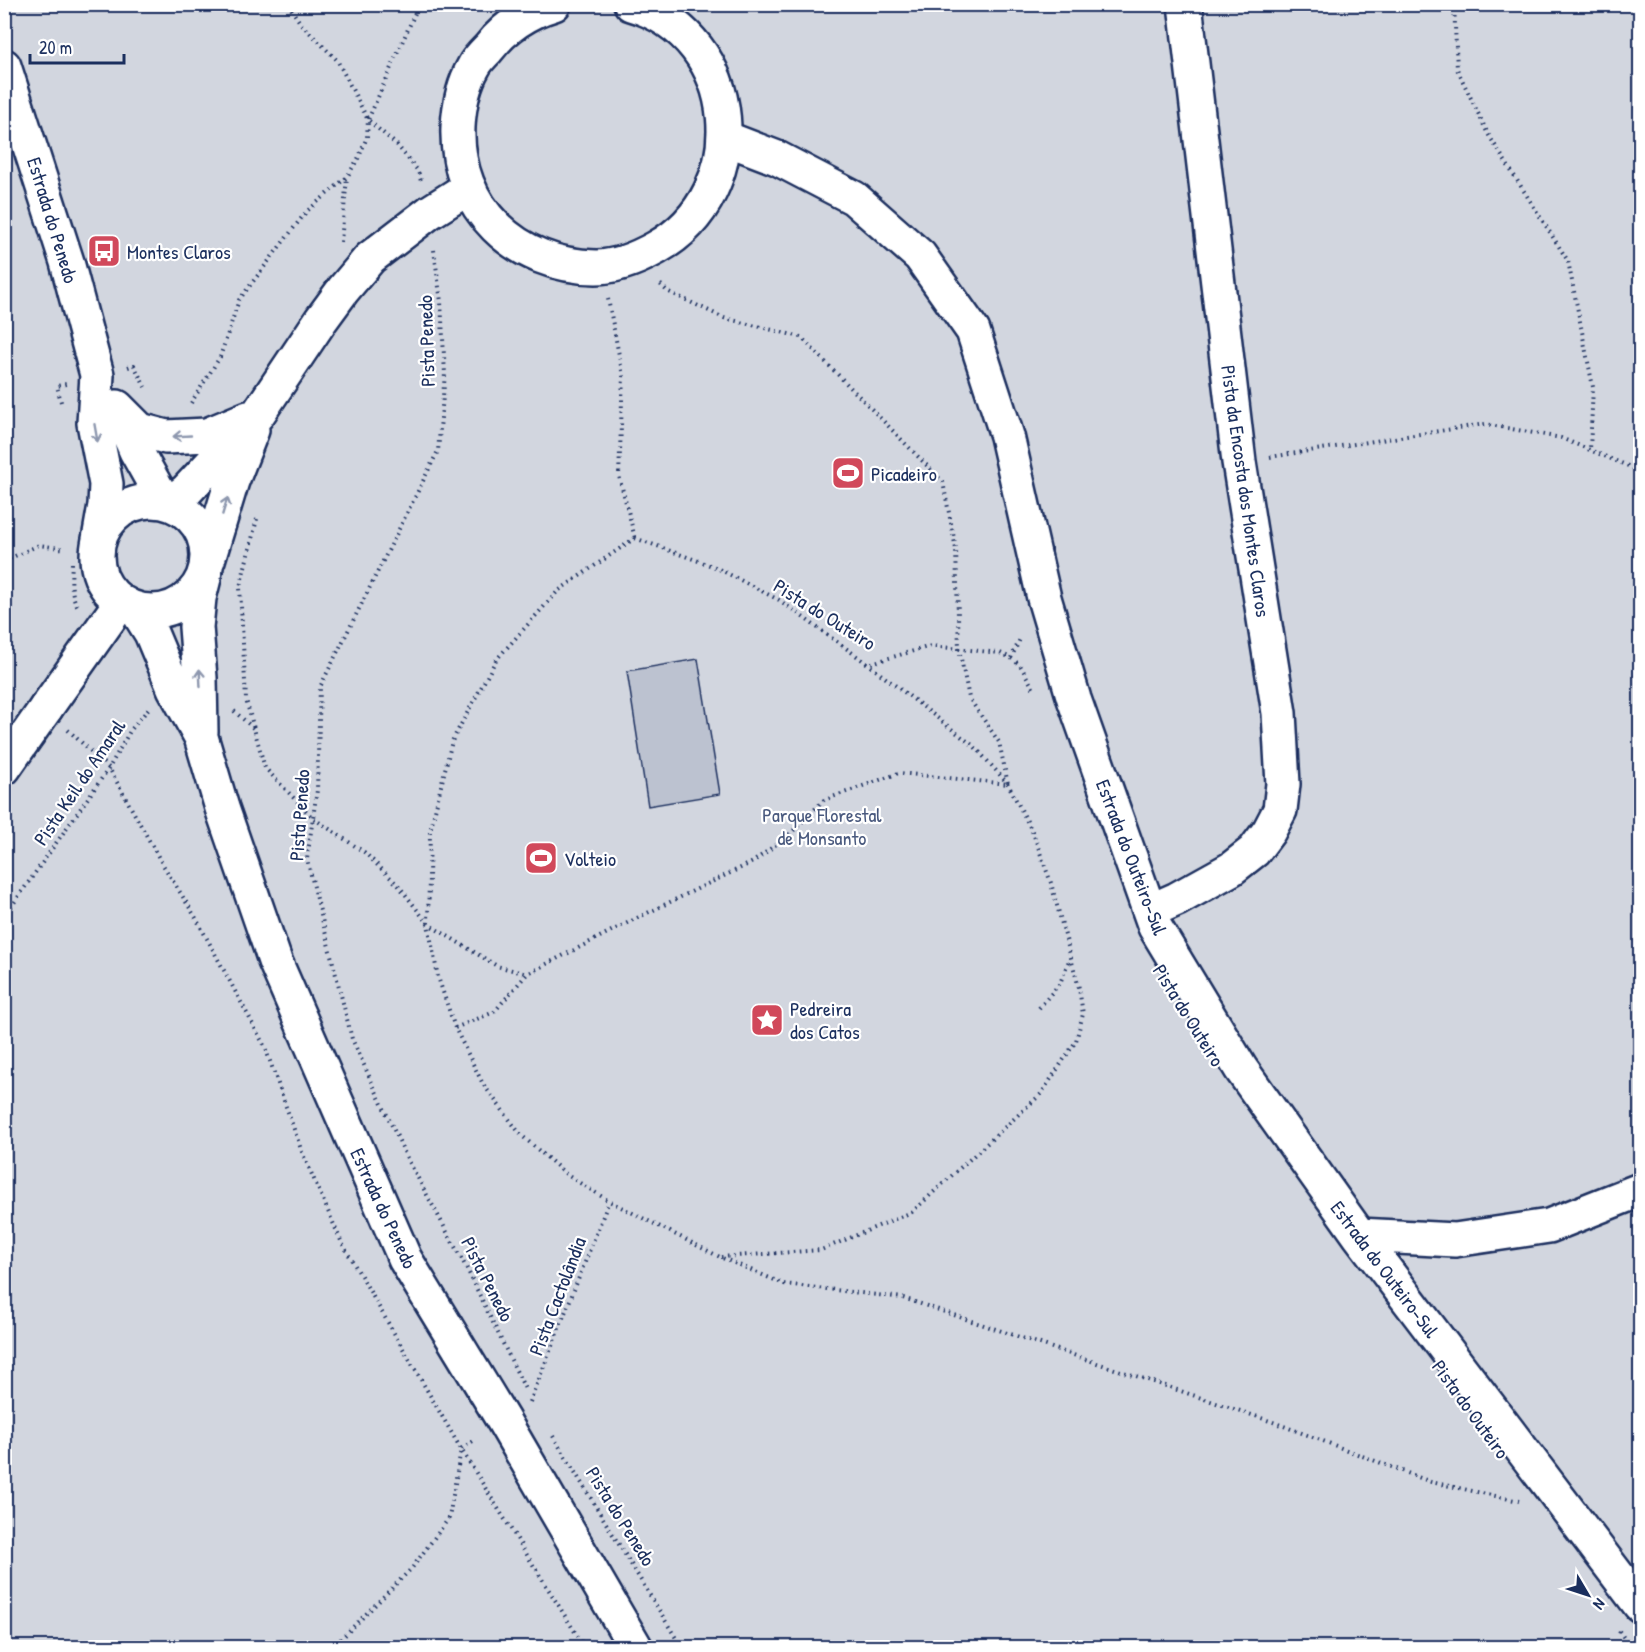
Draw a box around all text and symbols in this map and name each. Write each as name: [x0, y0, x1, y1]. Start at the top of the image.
scale bar: [30, 27, 124, 65]
text: 20 m: [39, 35, 72, 60]
street label: Estrada do Penedo: [21, 154, 85, 286]
bus stop icon: Montes Claros: [86, 233, 122, 269]
place label: Montes Claros: [127, 238, 231, 265]
street label: Pista Penedo: [411, 295, 441, 387]
street label: Pista da Encosta dos Montes Claros: [1215, 363, 1277, 619]
one-way arrow: [91, 423, 102, 443]
one-way arrow: [173, 431, 193, 442]
sports icon: Picadeiro: [830, 455, 866, 491]
place label: Picadeiro: [871, 460, 937, 487]
one-way arrow: [220, 497, 231, 516]
street label: Pista do Outeiro: [769, 572, 881, 656]
one-way arrow: [194, 669, 205, 689]
street label: Pista Keil do Amaral: [27, 713, 132, 850]
street label: Pista Penedo: [282, 768, 316, 862]
street label: Estrada do Outeiro-Sul: [1090, 775, 1174, 939]
park label: Parque Florestal de Monsanto: [762, 801, 882, 851]
sports icon: Volteio: [523, 840, 559, 876]
place label: Volteio: [564, 845, 616, 872]
street label: Pista do Outeiro: [1147, 959, 1231, 1071]
place label: Pedreira dos Catos: [790, 995, 860, 1045]
place icon: Pedreira dos Catos: [749, 1002, 785, 1038]
street label: Estrada do Penedo: [344, 1143, 424, 1273]
street label: Estrada do Outeiro-Sul: [1325, 1195, 1446, 1343]
street label: Pista Penedo: [455, 1232, 521, 1326]
street label: Pista Cactolândia: [522, 1233, 592, 1359]
street label: Pista do Outeiro: [1426, 1354, 1516, 1464]
street label: Pista do Penedo: [580, 1461, 662, 1571]
north arrow: [1558, 1565, 1618, 1625]
text: N: [1588, 1594, 1611, 1615]

